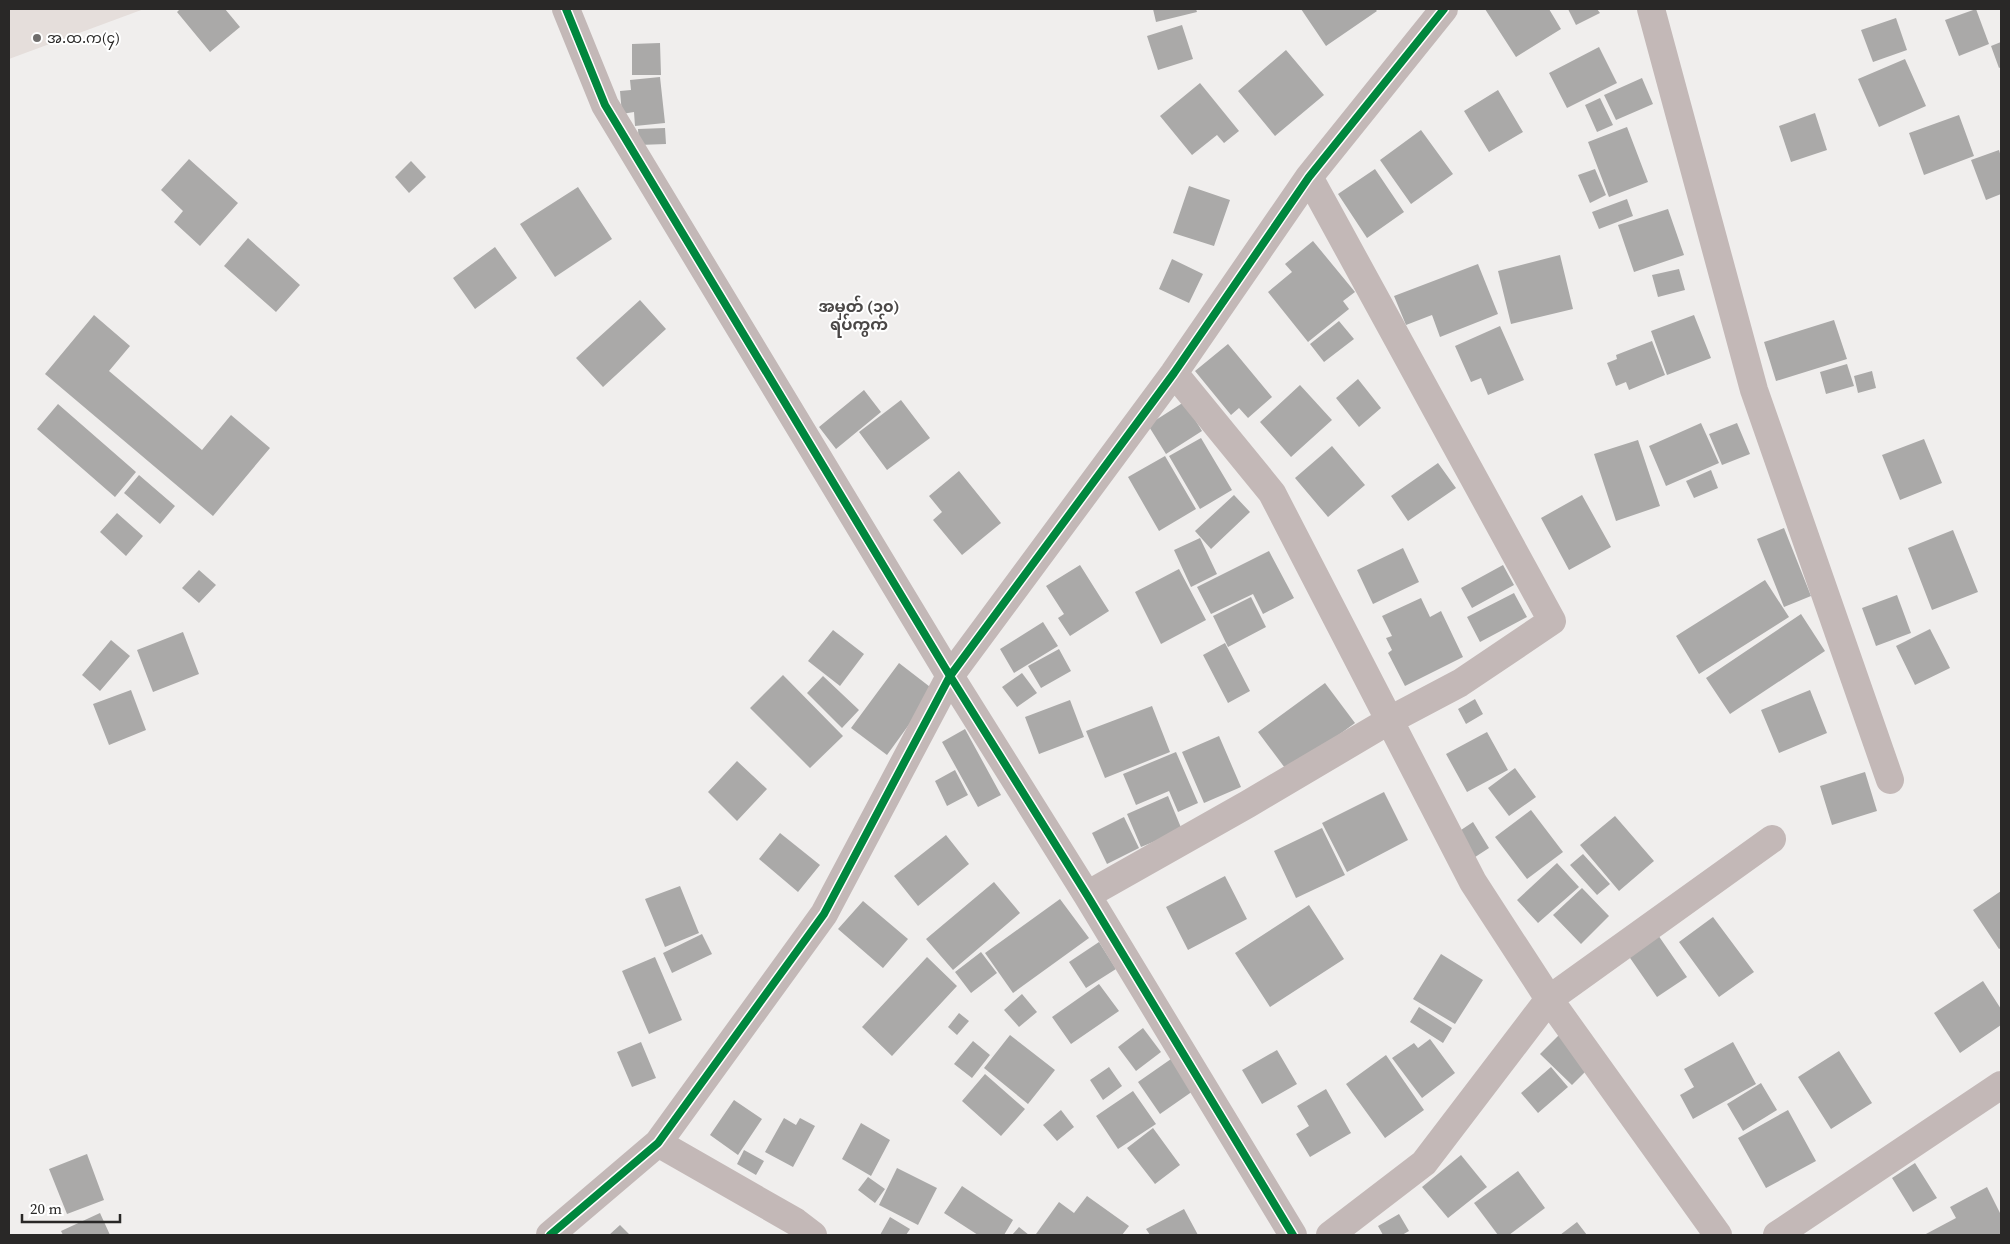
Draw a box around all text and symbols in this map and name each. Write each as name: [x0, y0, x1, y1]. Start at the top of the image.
place label: အ.ထ.က(၄): [47, 28, 120, 50]
marker: အ.ထ.က(၄): [31, 32, 43, 44]
district label: အမှတ် (၁၀) ရပ်ကွက်: [818, 295, 900, 338]
scale bar: [22, 1192, 120, 1224]
text: 20 m: [30, 1198, 62, 1219]

